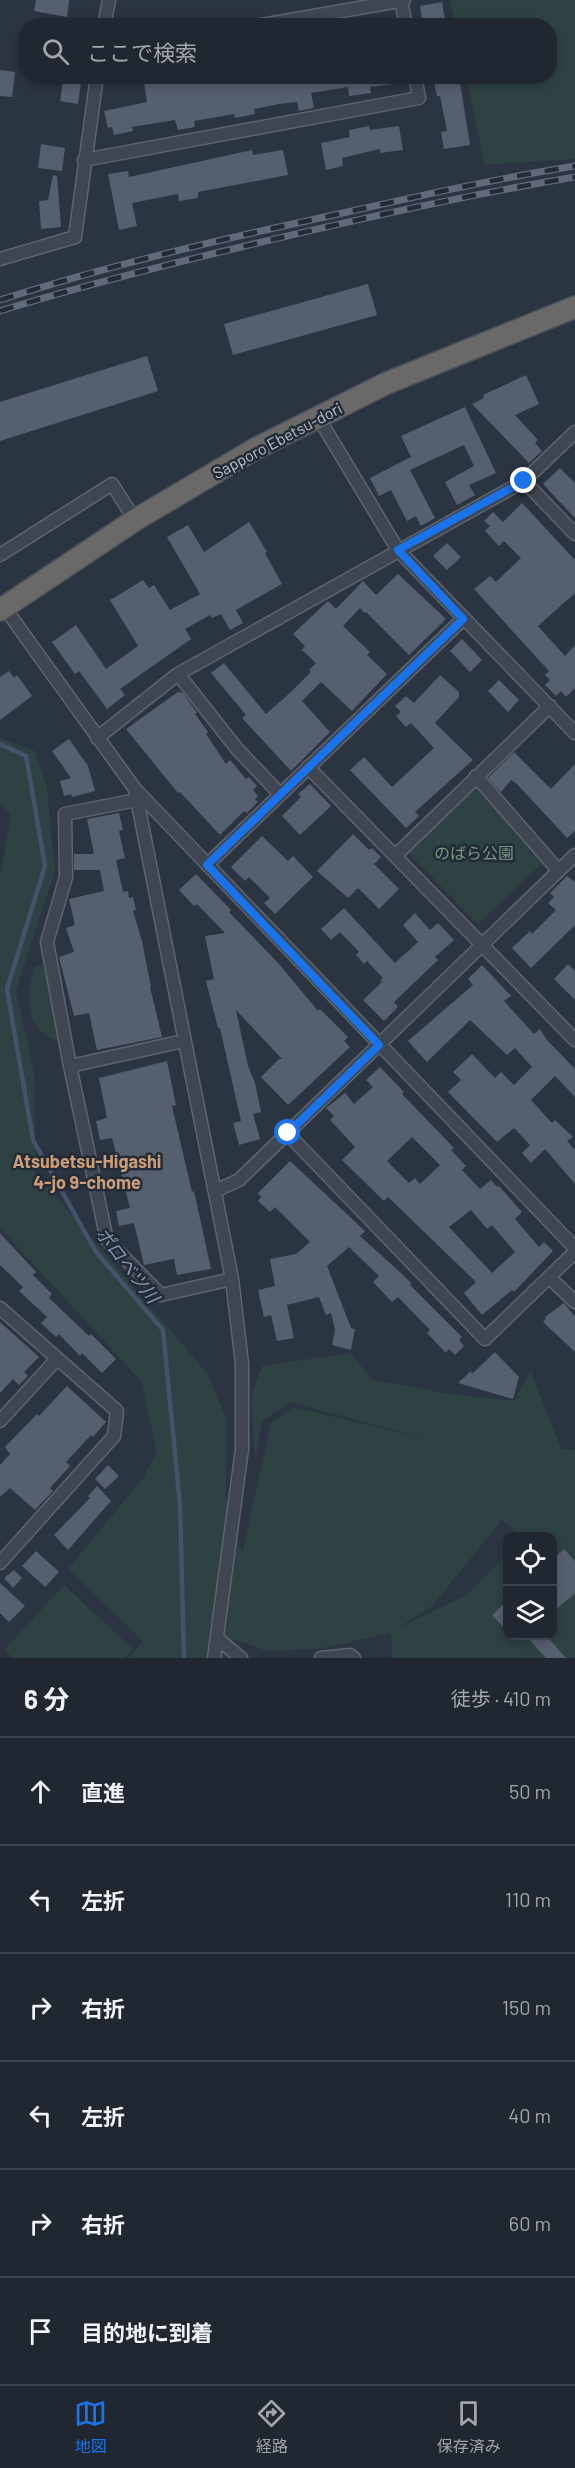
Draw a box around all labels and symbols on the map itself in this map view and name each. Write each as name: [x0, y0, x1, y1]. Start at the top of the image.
street label: Sapporo Ebetsu-dori: [209, 398, 345, 482]
route end: [510, 467, 536, 493]
park label: のばら公園: [434, 843, 514, 862]
route start: [274, 1119, 300, 1145]
district label: Atsubetsu-Higashi 4-jo 9-chome: [13, 1150, 161, 1193]
water label: ポロベツ川: [92, 1223, 166, 1309]

